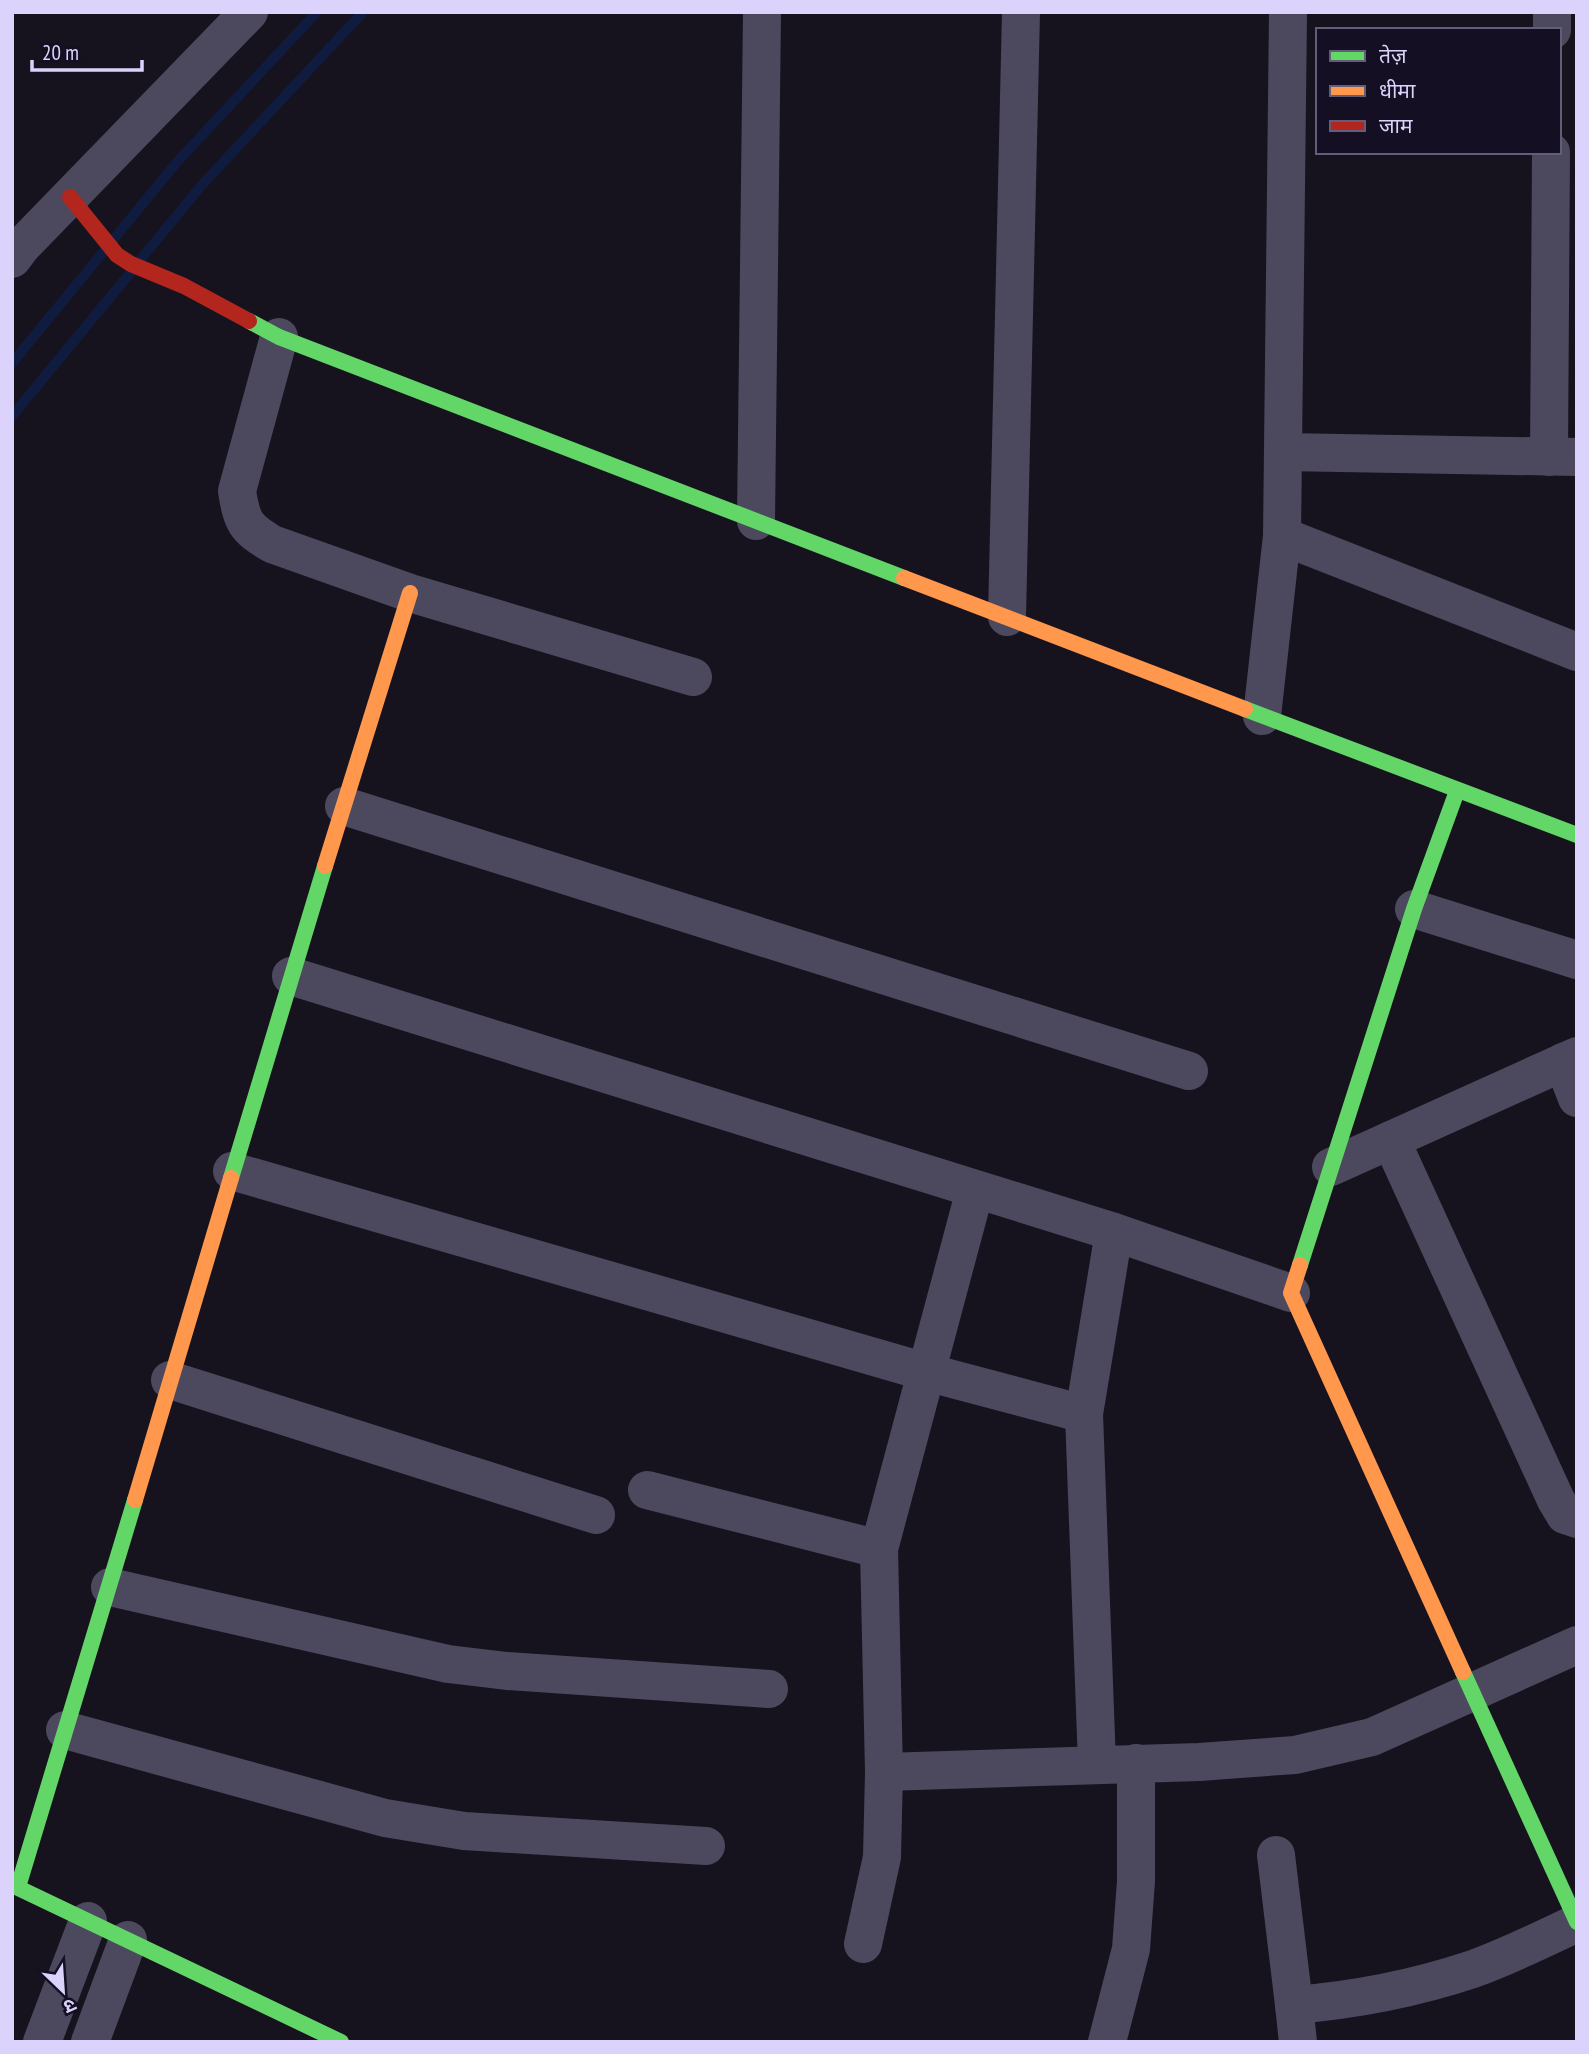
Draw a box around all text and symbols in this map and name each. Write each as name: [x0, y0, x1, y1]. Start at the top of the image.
scale bar: [32, 28, 142, 72]
legend: [1316, 28, 1561, 154]
text: 20 m: [42, 39, 79, 66]
text: तेज़: [1379, 42, 1407, 69]
text: धीमा: [1379, 77, 1416, 104]
text: जाम: [1379, 112, 1413, 139]
north arrow: [28, 1956, 98, 2026]
text: उ: [59, 1993, 80, 2020]

